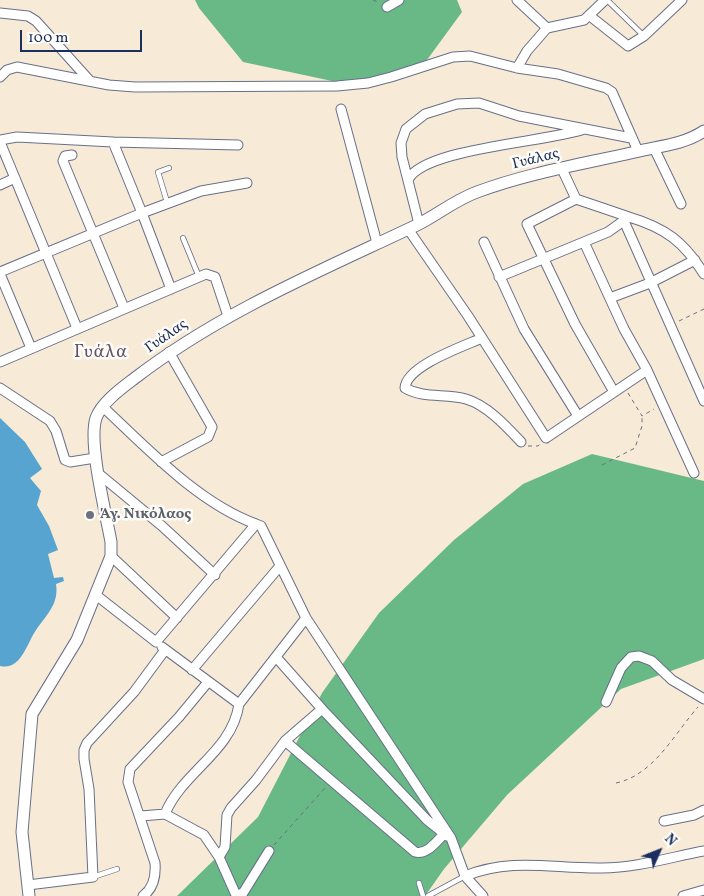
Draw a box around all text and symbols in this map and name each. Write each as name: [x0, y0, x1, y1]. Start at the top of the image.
scale bar: [22, 20, 145, 52]
text: 100 m: [28, 28, 68, 49]
street label: Γυάλας: [511, 146, 561, 174]
street label: Γυάλας: [142, 316, 192, 358]
district label: Γυάλα: [73, 343, 129, 365]
place label: Άγ. Νικόλαος: [100, 506, 191, 524]
marker: Άγ. Νικόλαος: [84, 509, 96, 521]
north arrow: [634, 826, 684, 876]
text: N: [660, 830, 681, 850]

